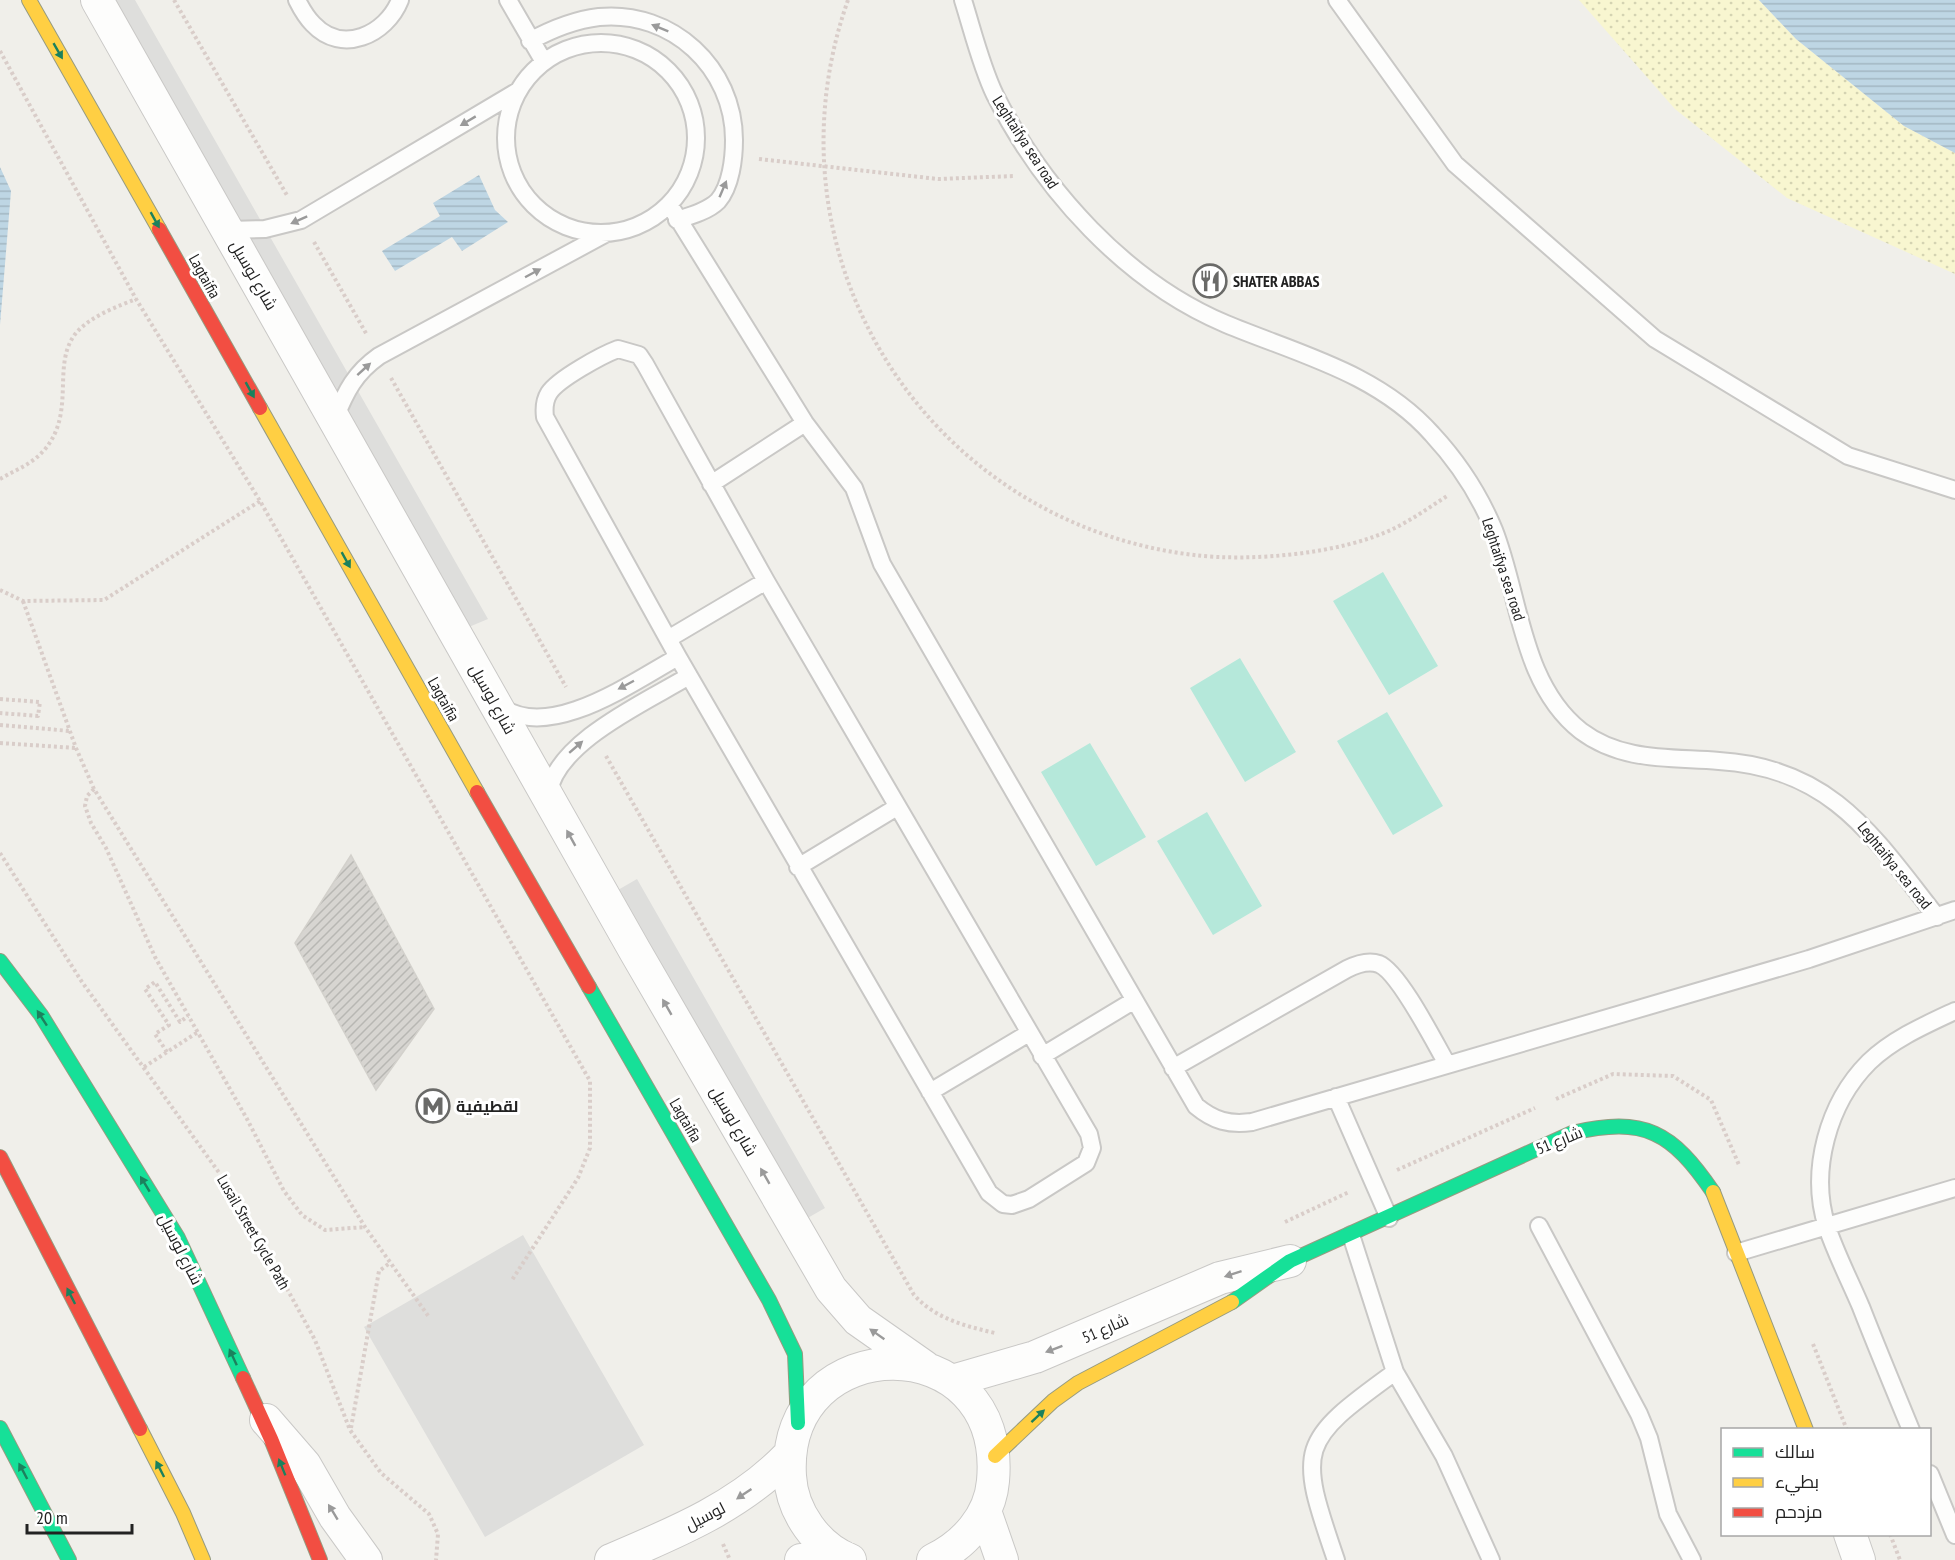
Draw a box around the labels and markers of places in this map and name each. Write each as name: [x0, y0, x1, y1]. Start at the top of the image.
restaurant icon: SHATER ABBAS: [1192, 263, 1228, 299]
place label: SHATER ABBAS: [1233, 271, 1320, 291]
metro station icon: لقطيفية: [415, 1088, 451, 1124]
place label: لقطيفية: [456, 1096, 518, 1116]

